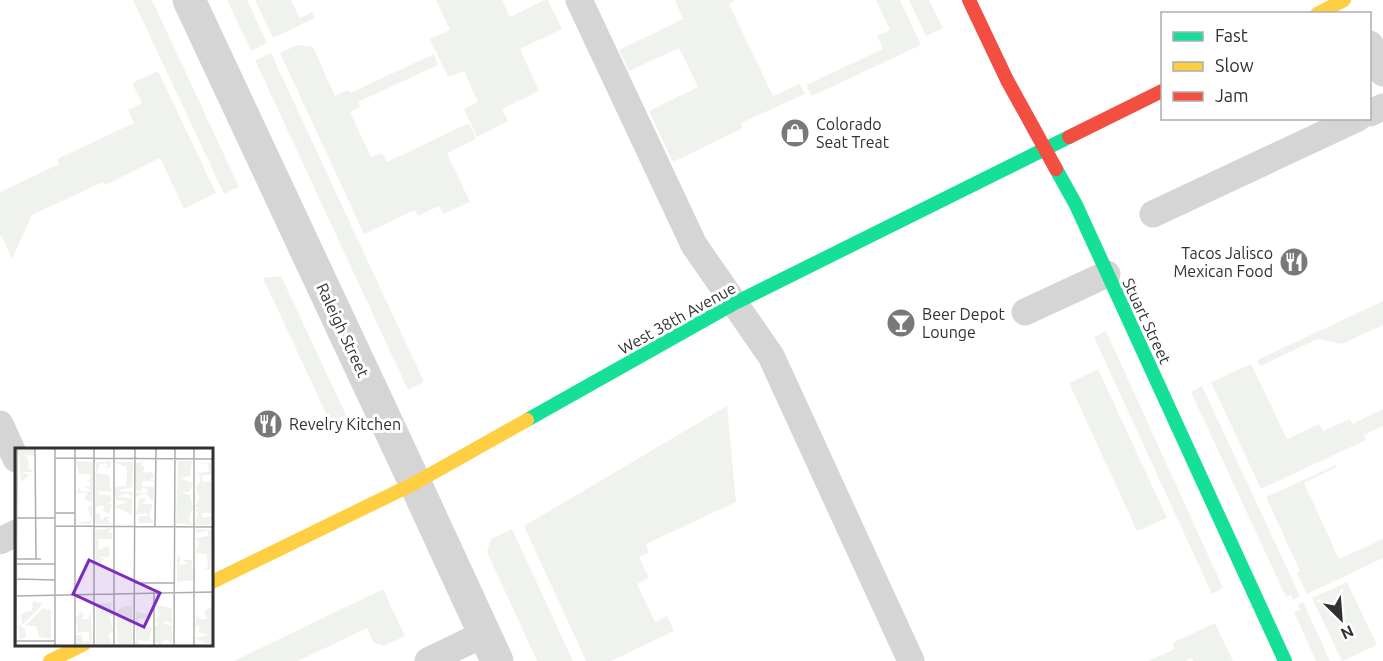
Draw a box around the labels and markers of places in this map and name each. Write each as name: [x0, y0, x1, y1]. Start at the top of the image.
place label: Colorado Seat Treat: [816, 115, 890, 151]
shop icon: Colorado Seat Treat: [779, 117, 811, 149]
place label: Tacos Jalisco Mexican Food: [1173, 244, 1273, 280]
restaurant icon: Tacos Jalisco Mexican Food: [1278, 246, 1310, 278]
place label: Beer Depot Lounge: [922, 305, 1005, 341]
bar icon: Beer Depot Lounge: [885, 307, 917, 339]
restaurant icon: Revelry Kitchen: [252, 408, 284, 440]
place label: Revelry Kitchen: [289, 415, 401, 433]

